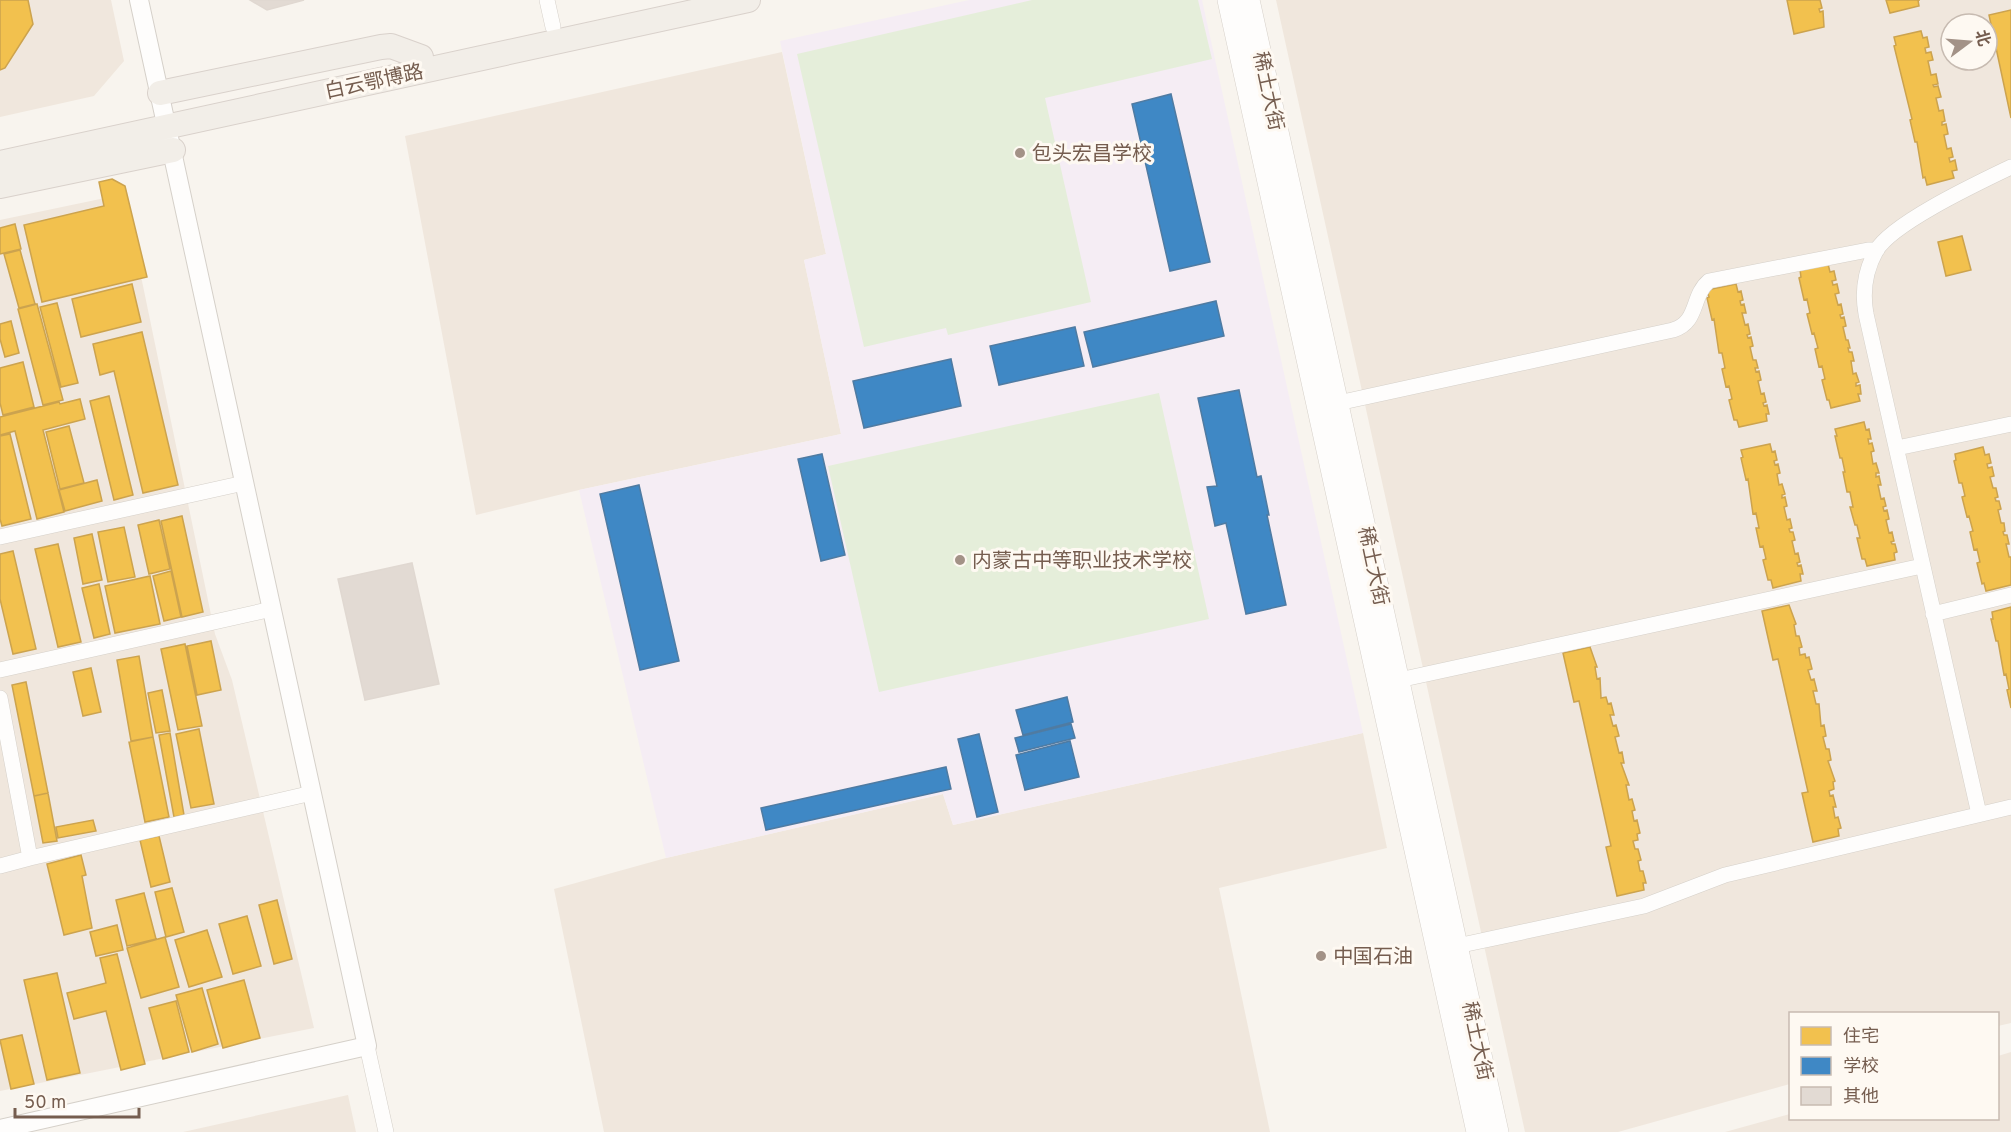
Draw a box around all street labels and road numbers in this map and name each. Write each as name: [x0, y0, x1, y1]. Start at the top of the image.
street label: 稀土大街: [1246, 50, 1288, 133]
street label: 白云鄂博路: [323, 60, 426, 106]
street label: 稀土大街: [1351, 525, 1393, 608]
street label: 稀土大街: [1455, 1000, 1497, 1083]

